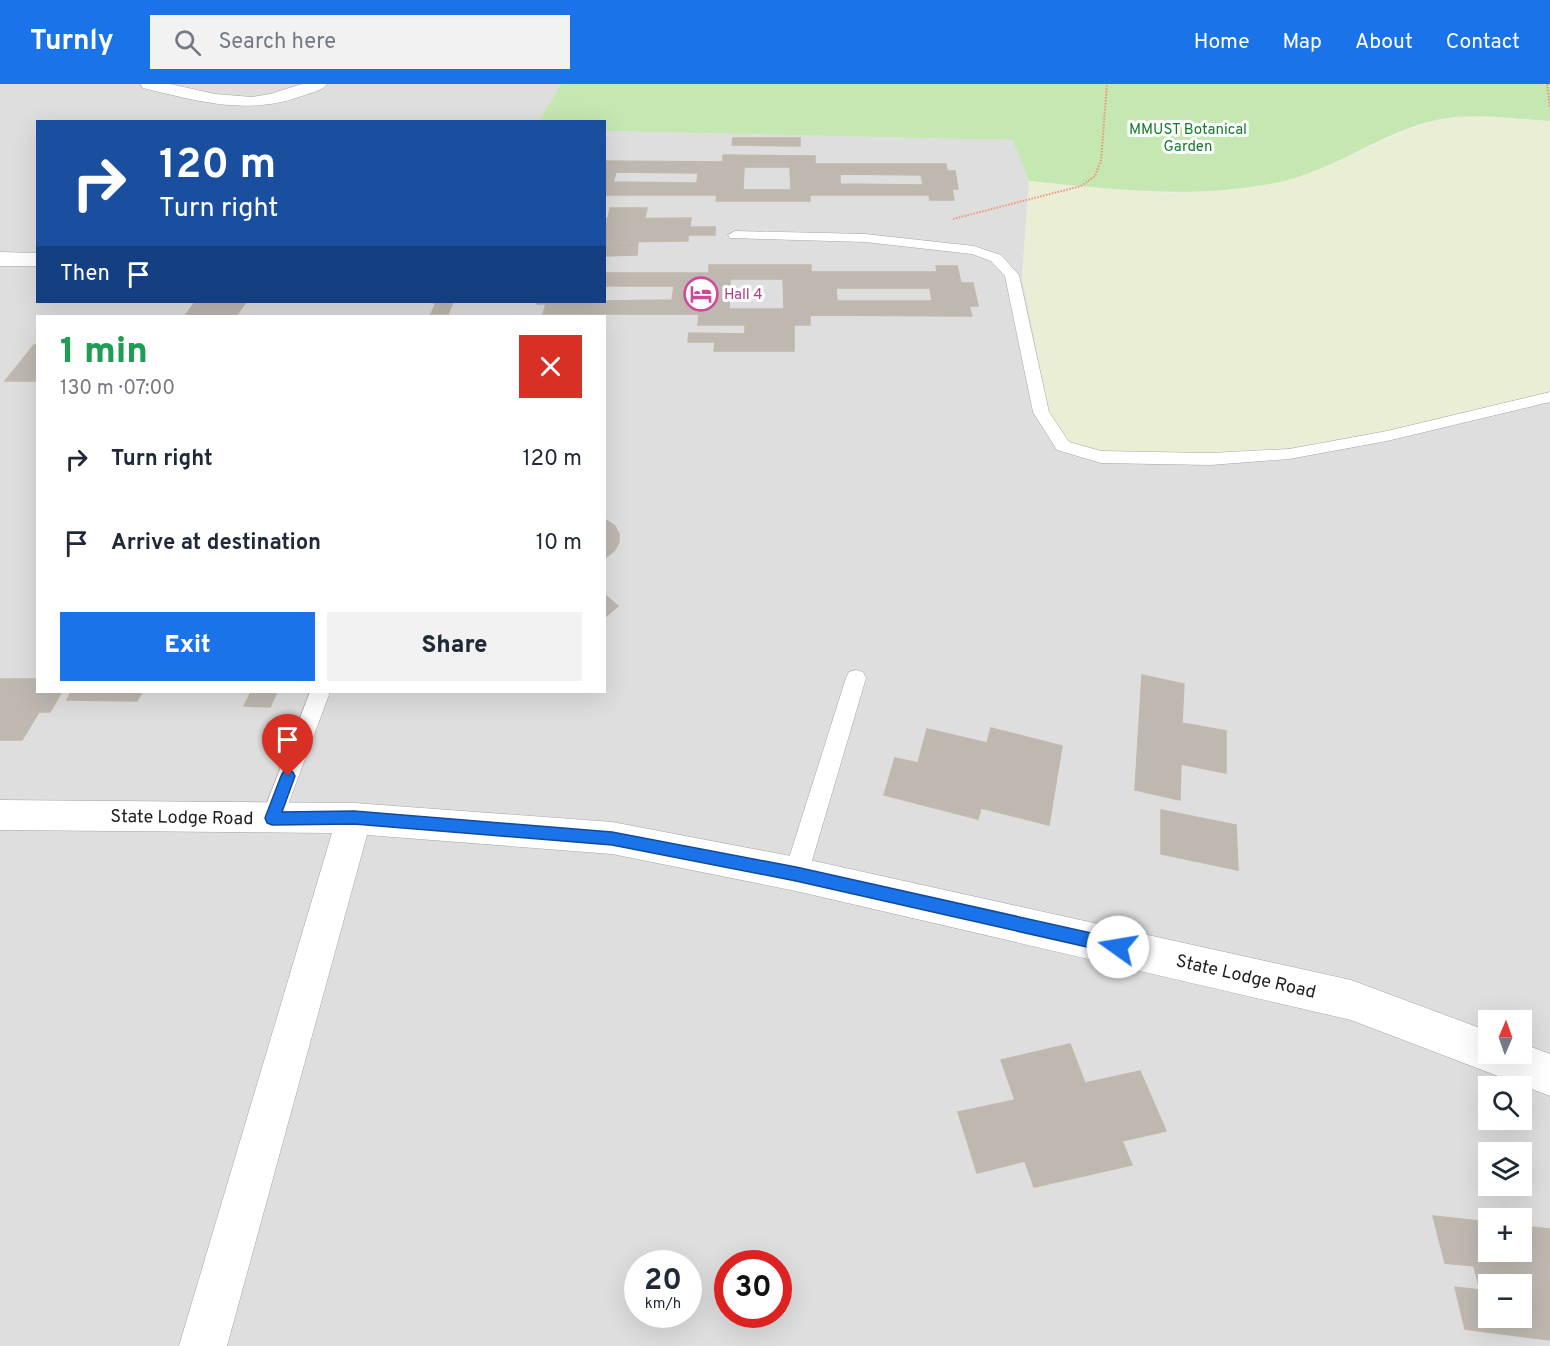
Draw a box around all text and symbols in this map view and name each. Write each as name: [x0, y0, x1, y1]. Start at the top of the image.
search box: [150, 15, 570, 69]
text: Turnly: [30, 24, 114, 60]
icon: search: [171, 26, 204, 59]
text: Search here: [219, 29, 336, 56]
text: Home: [1194, 29, 1250, 56]
text: Map: [1283, 29, 1322, 56]
text: About: [1355, 29, 1413, 56]
text: Contact: [1446, 29, 1520, 56]
park label: MMUST Botanical Garden: [1129, 121, 1247, 157]
text: 120 m: [159, 140, 276, 193]
icon: right: [60, 144, 138, 222]
text: Turn right: [159, 192, 278, 226]
icon: arrive: [122, 258, 155, 291]
text: Then: [60, 261, 110, 288]
hotel icon: Hall 4: [683, 276, 719, 312]
place label: Hall 4: [724, 286, 763, 305]
text: 1 min: [60, 330, 148, 376]
button: close: [519, 335, 582, 398]
text: 130 m · 07:00: [60, 376, 175, 402]
icon: right: [60, 443, 93, 476]
text: Turn right: [111, 446, 213, 473]
text: 120 m: [522, 446, 582, 473]
icon: arrive: [60, 527, 93, 560]
text: Arrive at destination: [111, 530, 321, 557]
text: 10 m: [536, 530, 582, 557]
button: Exit: [60, 612, 315, 681]
button: Share: [327, 612, 582, 681]
pin: [262, 714, 313, 776]
icon: arrive: [271, 723, 304, 756]
street label: State Lodge Road: [110, 806, 254, 831]
position arrow: [1086, 915, 1150, 979]
street label: State Lodge Road: [1173, 950, 1318, 1005]
north arrow: [1478, 1010, 1532, 1064]
map controls: [1478, 1010, 1532, 1328]
button: search: [1478, 1076, 1532, 1130]
button: layers: [1478, 1142, 1532, 1196]
button: +: [1478, 1208, 1532, 1262]
speed limit sign: 30: [714, 1250, 792, 1328]
text: 20: [644, 1263, 682, 1300]
button: −: [1478, 1274, 1532, 1328]
text: km/h: [645, 1295, 681, 1314]

